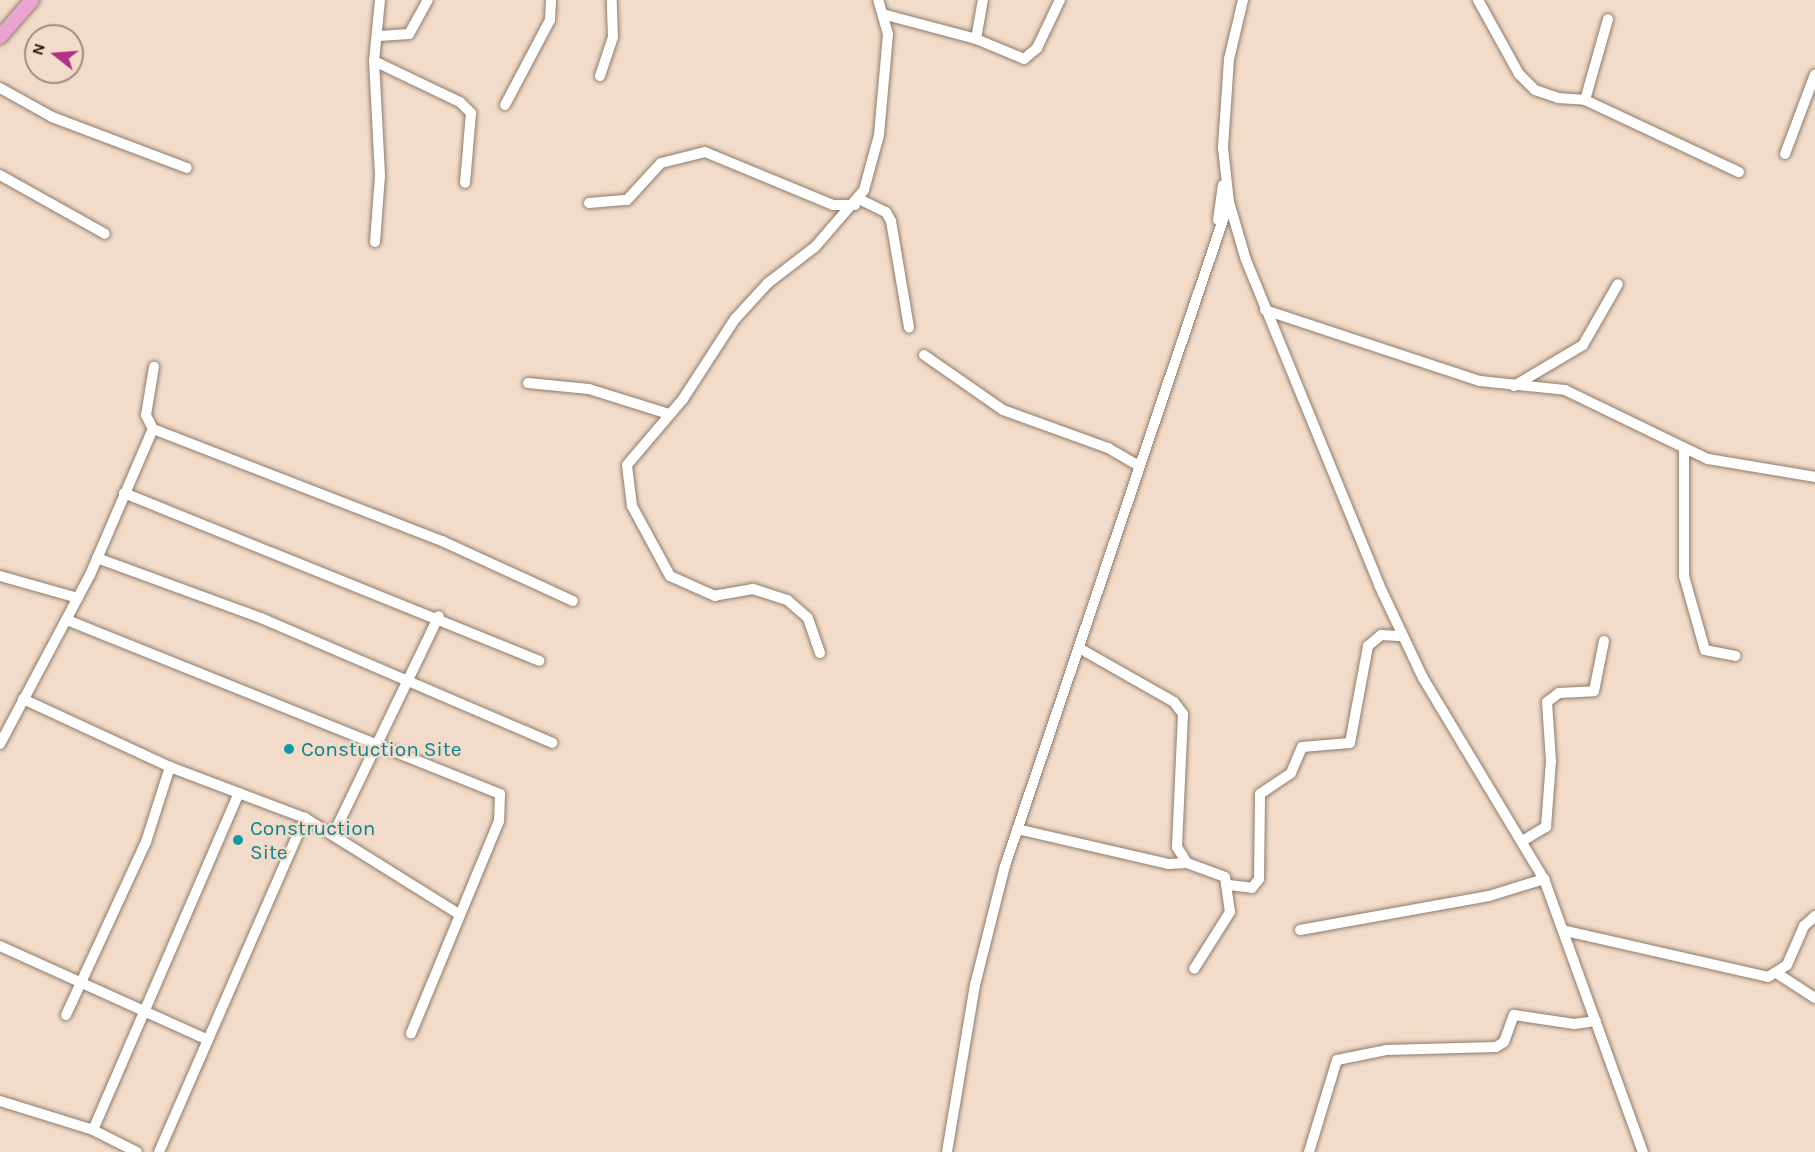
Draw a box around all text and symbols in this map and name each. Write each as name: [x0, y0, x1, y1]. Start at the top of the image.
north arrow: [24, 24, 84, 84]
text: N: [27, 41, 49, 57]
place label: Constuction Site: [301, 736, 461, 762]
marker: Constuction Site: [282, 742, 296, 756]
place label: Construction Site: [250, 815, 375, 865]
marker: Construction Site: [231, 833, 245, 847]

